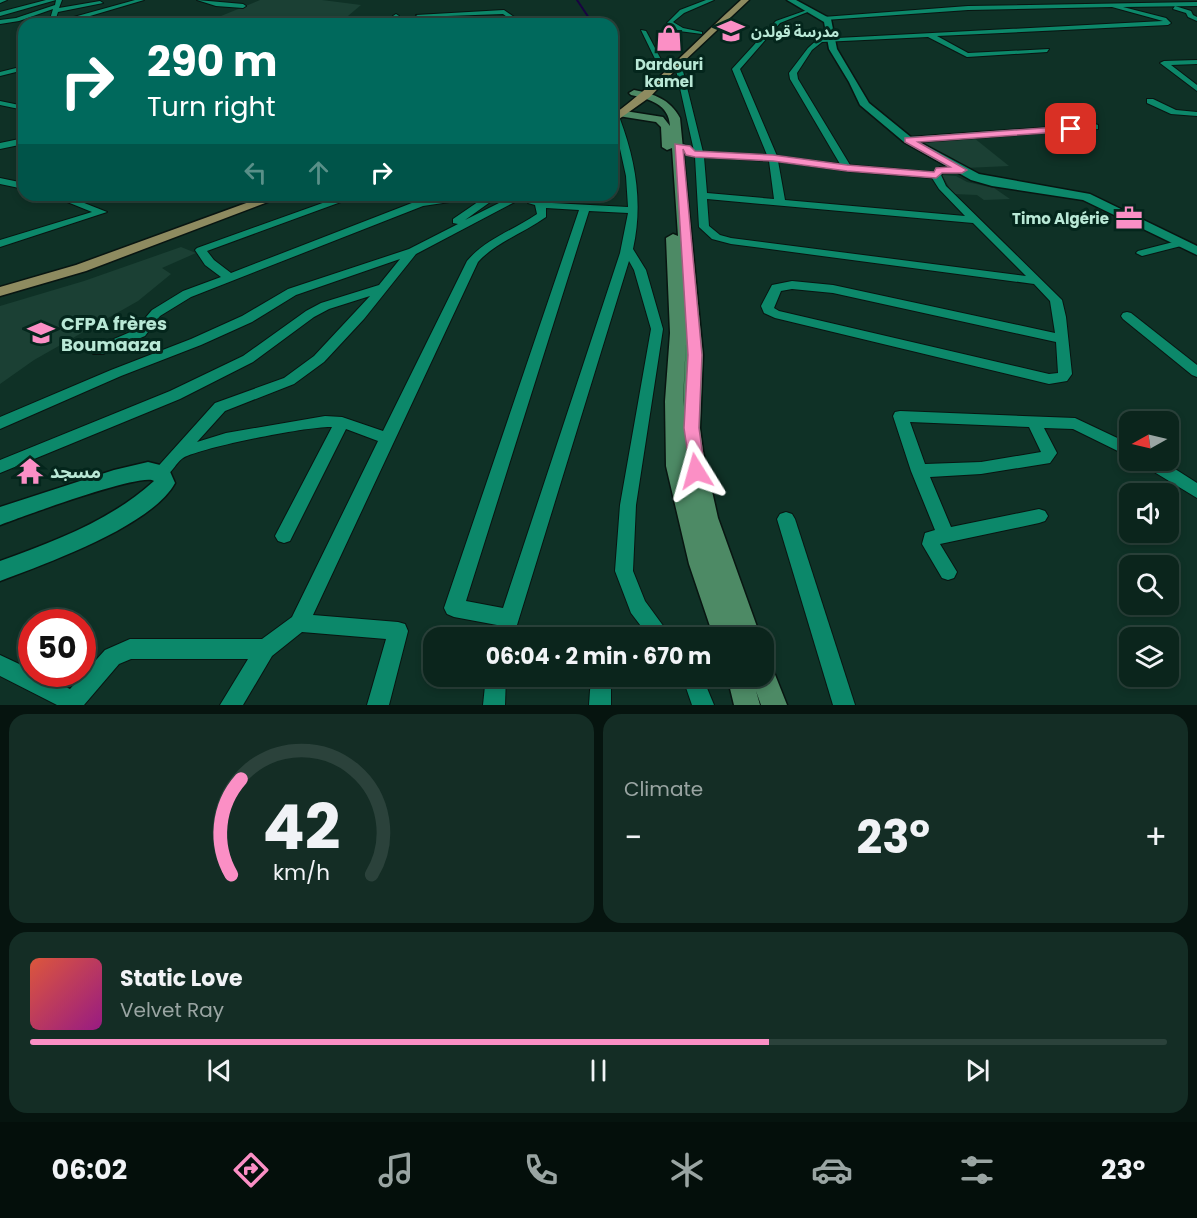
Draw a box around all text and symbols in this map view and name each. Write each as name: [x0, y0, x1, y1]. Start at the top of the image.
school or university icon: مدرسة قولدن: [716, 16, 746, 46]
place label: مدرسة قولدن: [751, 21, 839, 42]
shop icon: Dardouri kamel: [654, 23, 684, 53]
text: 290 m: [147, 32, 278, 91]
icon: right: [48, 42, 126, 120]
place label: Dardouri kamel: [635, 54, 703, 92]
text: Turn right: [147, 88, 276, 125]
pin: [1045, 103, 1096, 154]
icon: arrive: [1054, 112, 1087, 145]
icon: left: [239, 156, 272, 189]
icon: ahead: [302, 156, 335, 189]
icon: right: [365, 156, 398, 189]
office icon: Timo Algérie: [1114, 203, 1144, 233]
place label: Timo Algérie: [1012, 208, 1109, 229]
place label: CFPA frères Boumaaza: [61, 311, 167, 357]
school or university icon: CFPA frères Boumaaza: [26, 318, 56, 348]
north arrow: [1119, 411, 1179, 471]
map controls: [1119, 411, 1179, 687]
position arrow: [664, 439, 728, 503]
temple icon: مسجد: [15, 456, 45, 486]
place label: مسجد: [50, 459, 101, 484]
button: sound: [1119, 483, 1179, 543]
button: search: [1119, 555, 1179, 615]
speed limit sign: 50: [18, 609, 96, 687]
button: layers: [1119, 627, 1179, 687]
text: 06:04 · 2 min · 670 m: [486, 641, 711, 672]
text: Climate: [624, 775, 703, 803]
text: 42: [263, 783, 340, 871]
text: 23°: [856, 806, 930, 869]
text: −: [624, 814, 642, 861]
text: +: [1144, 814, 1167, 861]
text: km/h: [273, 858, 330, 889]
text: Static Love: [120, 963, 243, 994]
text: Velvet Ray: [120, 996, 224, 1024]
icon: previous: [203, 1054, 236, 1087]
icon: pause: [582, 1054, 615, 1087]
icon: next: [961, 1054, 994, 1087]
icon: directions: [230, 1149, 272, 1191]
icon: music: [375, 1149, 417, 1191]
icon: phone: [520, 1149, 562, 1191]
icon: climate: [666, 1149, 708, 1191]
icon: car: [811, 1149, 853, 1191]
icon: filters: [956, 1149, 998, 1191]
text: 06:02: [52, 1151, 127, 1188]
text: 23°: [1101, 1151, 1145, 1188]

